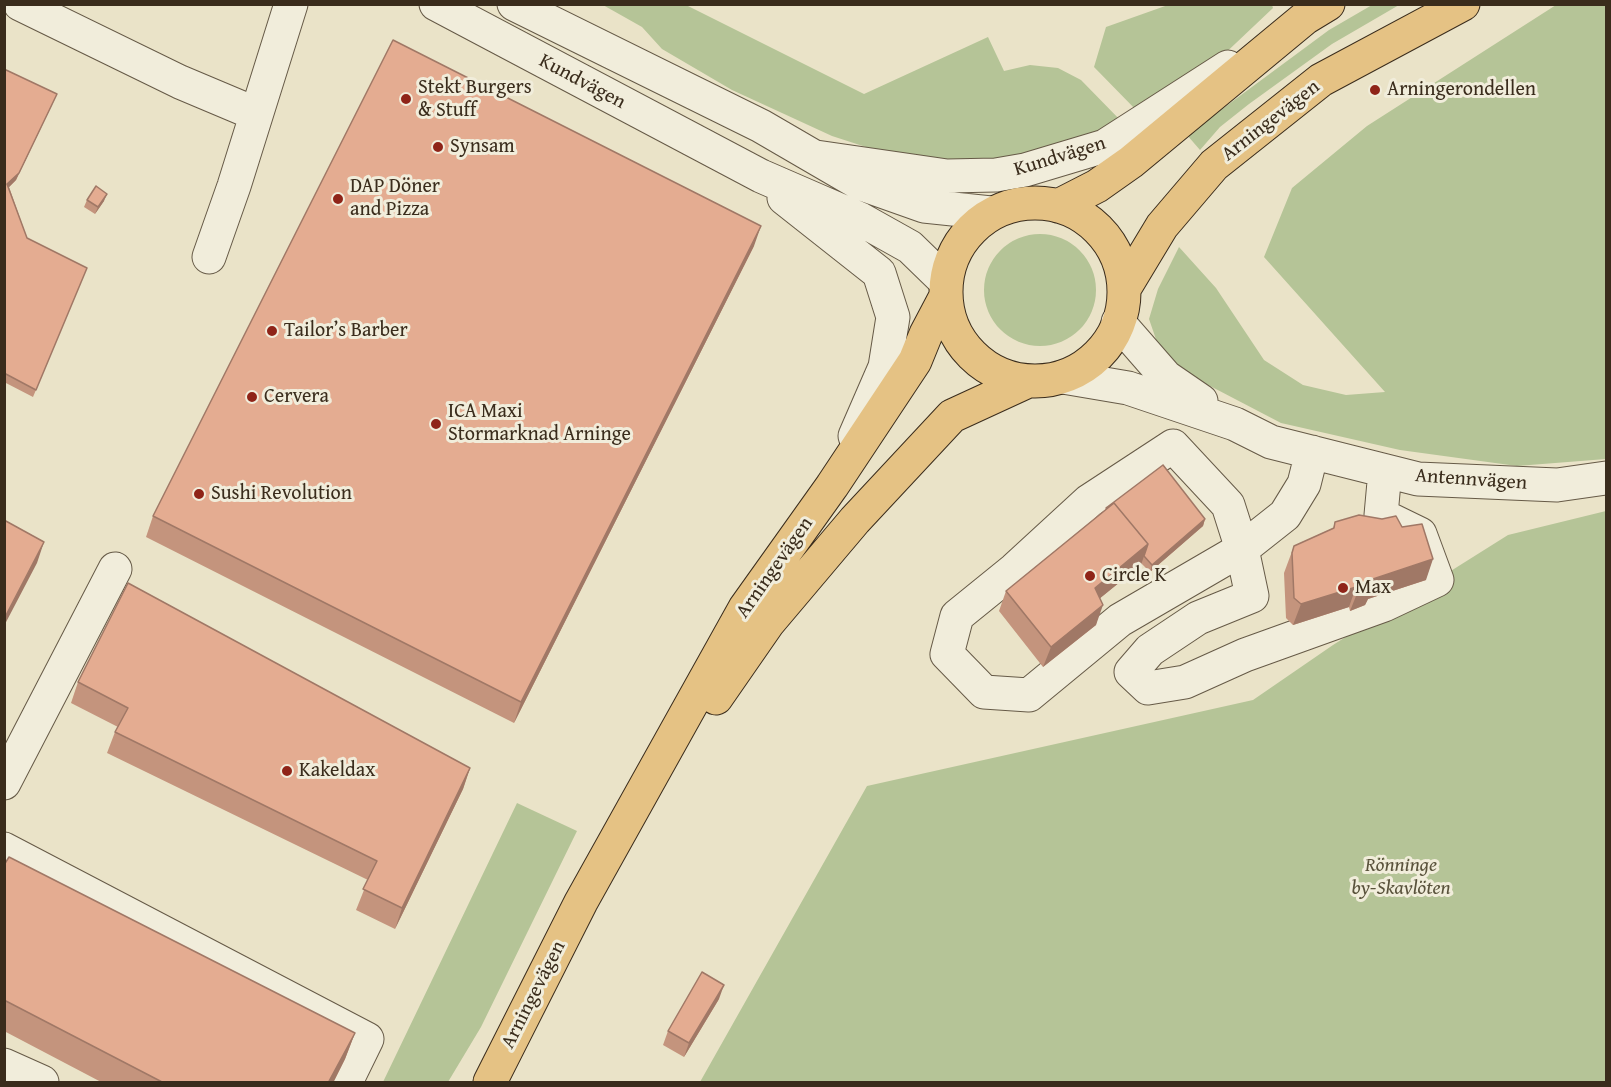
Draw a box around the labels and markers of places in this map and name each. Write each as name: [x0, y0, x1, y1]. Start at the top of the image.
place label: Stekt Burgers & Stuff: [418, 76, 532, 123]
place label: Arningerondellen: [1387, 78, 1536, 102]
marker: Arningerondellen: [1368, 83, 1382, 97]
marker: Stekt Burgers & Stuff: [399, 92, 413, 106]
place label: Synsam: [450, 135, 515, 159]
marker: Synsam: [431, 140, 445, 154]
place label: DAP Döner and Pizza: [350, 175, 440, 222]
marker: DAP Döner and Pizza: [331, 192, 345, 206]
place label: Tailor’s Barber: [284, 319, 408, 343]
marker: Tailor’s Barber: [265, 324, 279, 338]
place label: Cervera: [264, 385, 329, 409]
marker: Cervera: [245, 390, 259, 404]
place label: ICA Maxi Stormarknad Arninge: [448, 400, 631, 447]
marker: ICA Maxi Stormarknad Arninge: [429, 417, 443, 431]
place label: Sushi Revolution: [211, 482, 352, 506]
marker: Sushi Revolution: [192, 487, 206, 501]
place label: Circle K: [1102, 564, 1166, 588]
marker: Circle K: [1083, 569, 1097, 583]
place label: Max: [1355, 576, 1391, 600]
marker: Max: [1336, 581, 1350, 595]
place label: Kakeldax: [299, 759, 375, 783]
marker: Kakeldax: [280, 764, 294, 778]

